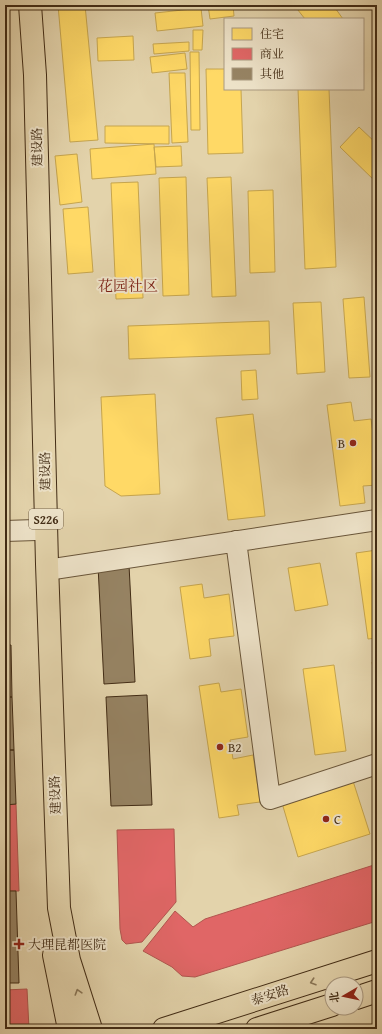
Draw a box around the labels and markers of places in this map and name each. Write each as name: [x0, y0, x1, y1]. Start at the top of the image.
place label: B: [338, 434, 345, 453]
marker: B: [348, 438, 358, 448]
place label: B2: [228, 738, 242, 757]
marker: B2: [215, 742, 225, 752]
place label: C: [334, 810, 341, 829]
marker: C: [321, 814, 331, 824]
place label: 大理昆都医院: [28, 935, 106, 954]
marker: 大理昆都医院: [13, 938, 25, 950]

